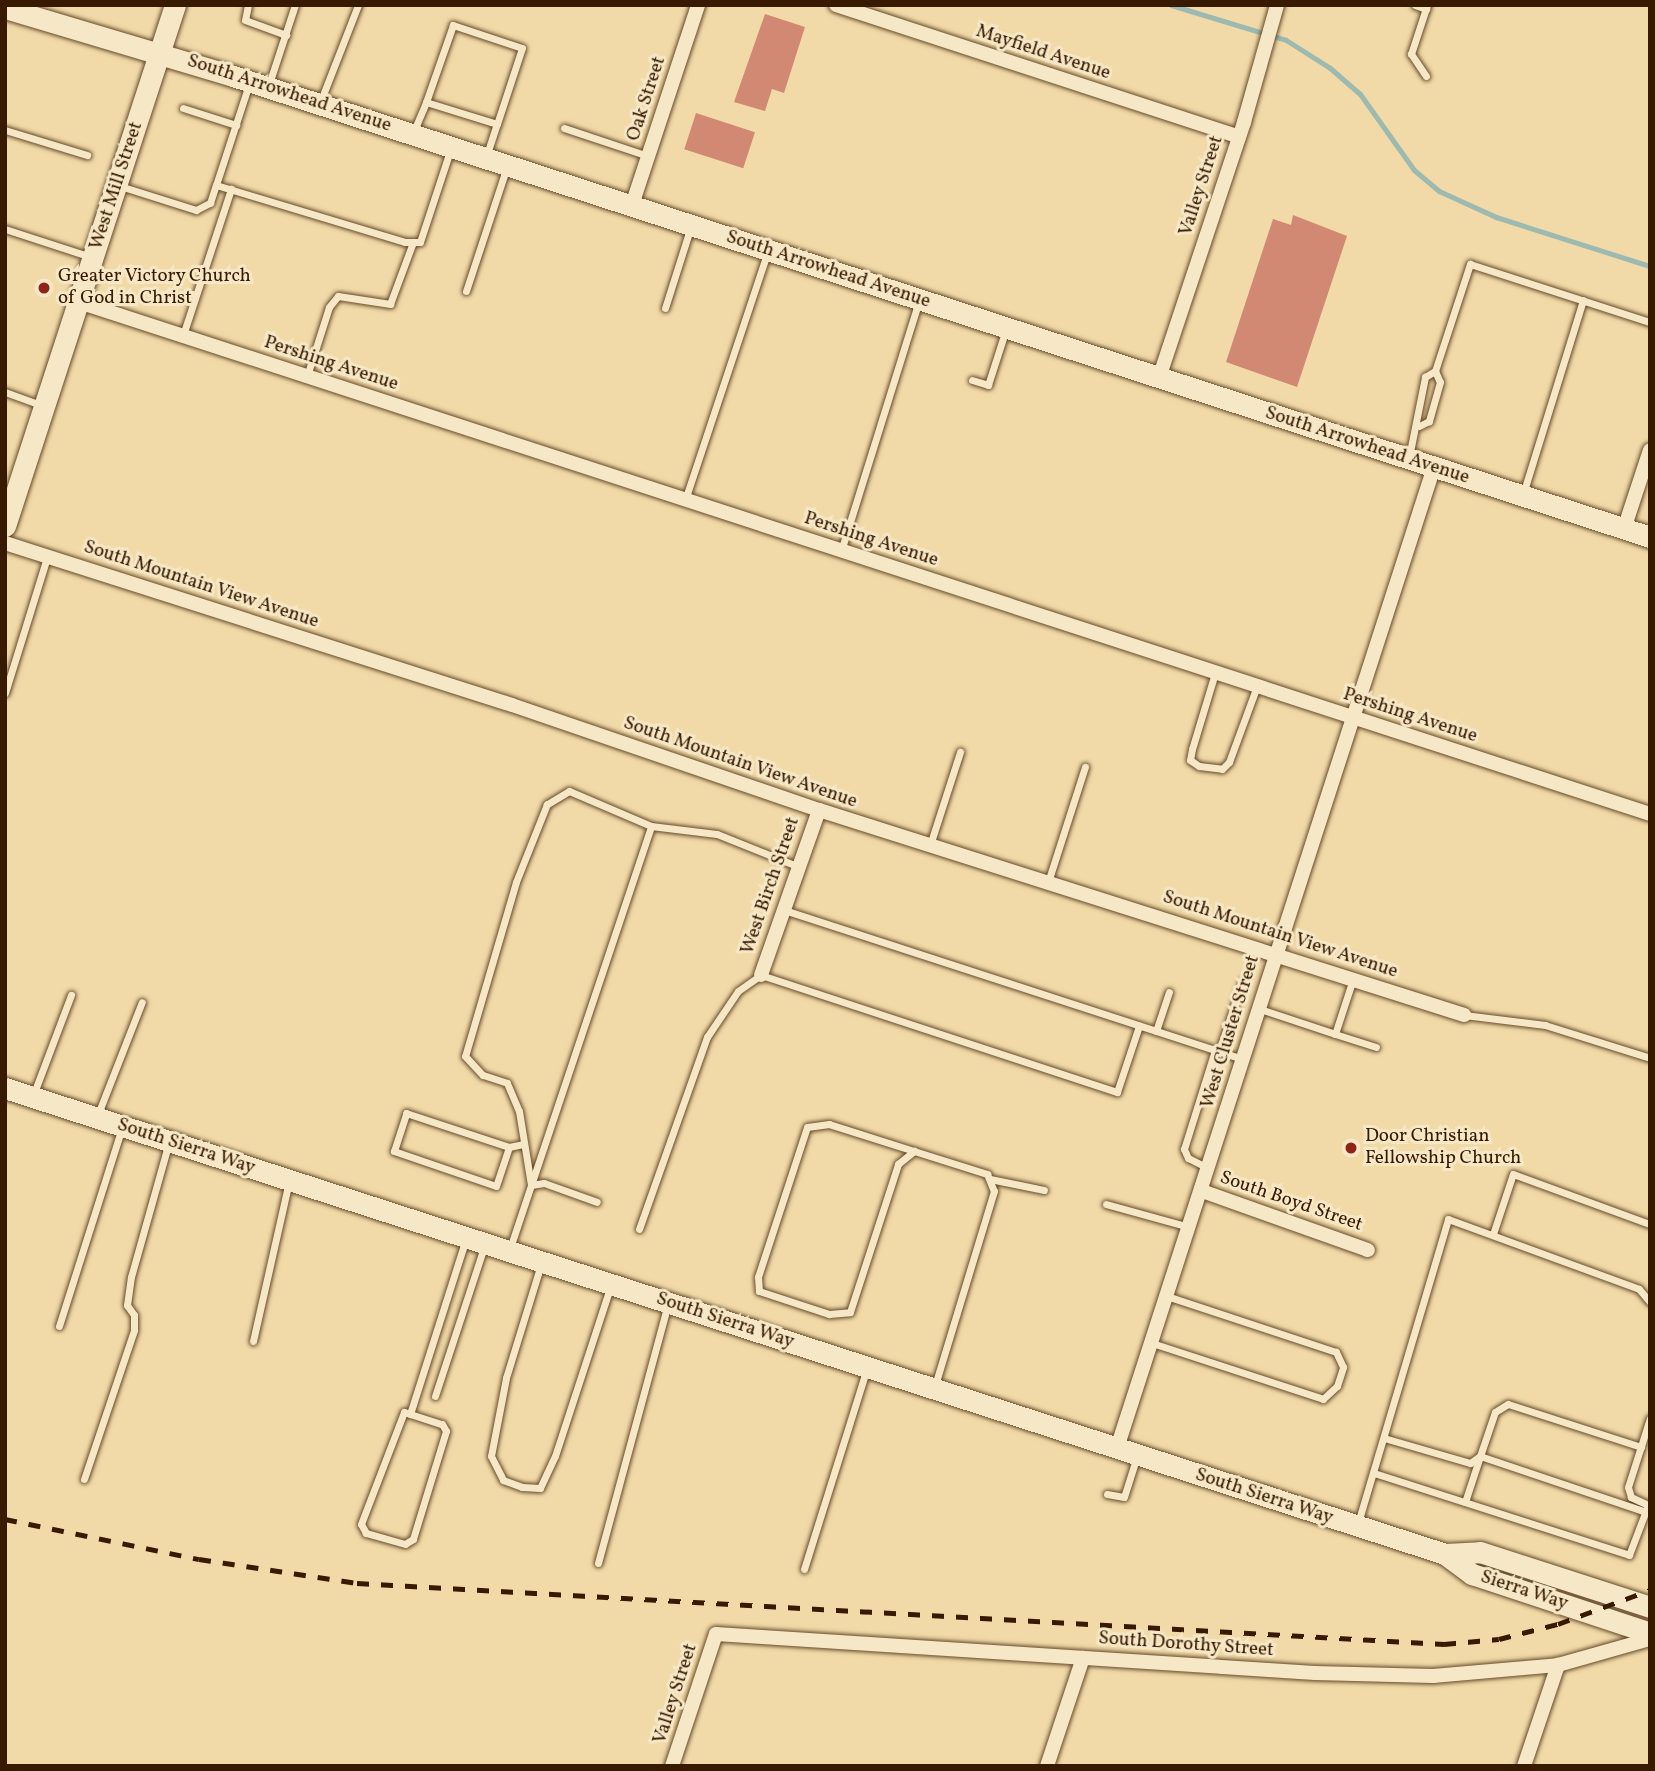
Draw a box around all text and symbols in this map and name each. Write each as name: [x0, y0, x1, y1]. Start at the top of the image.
street label: Mayfield Avenue: [973, 21, 1113, 85]
street label: South Arrowhead Avenue: [184, 50, 394, 138]
street label: Oak Street: [623, 54, 671, 144]
street label: West Mill Street: [86, 119, 148, 253]
street label: Valley Street: [1175, 133, 1229, 239]
street label: South Arrowhead Avenue: [723, 226, 933, 314]
place label: Greater Victory Church of God in Christ: [58, 266, 252, 310]
marker: Greater Victory Church of God in Christ: [36, 280, 52, 296]
street label: Pershing Avenue: [261, 332, 401, 396]
street label: South Arrowhead Avenue: [1262, 402, 1472, 490]
street label: Pershing Avenue: [801, 508, 941, 572]
street label: South Mountain View Avenue: [80, 536, 322, 634]
street label: Pershing Avenue: [1340, 684, 1480, 748]
street label: South Mountain View Avenue: [620, 712, 860, 814]
street label: West Birch Street: [737, 814, 805, 958]
street label: South Mountain View Avenue: [1159, 886, 1401, 984]
street label: West Cluster Street: [1197, 953, 1265, 1111]
street label: South Sierra Way: [114, 1114, 258, 1180]
place label: Door Christian Fellowship Church: [1365, 1126, 1521, 1170]
marker: Door Christian Fellowship Church: [1343, 1140, 1359, 1156]
street label: South Boyd Street: [1217, 1167, 1365, 1237]
street label: South Sierra Way: [653, 1288, 797, 1354]
street label: South Sierra Way: [1192, 1464, 1336, 1530]
street label: Sierra Way: [1477, 1566, 1571, 1616]
street label: South Dorothy Street: [1097, 1627, 1275, 1663]
street label: Valley Street: [649, 1641, 703, 1747]

